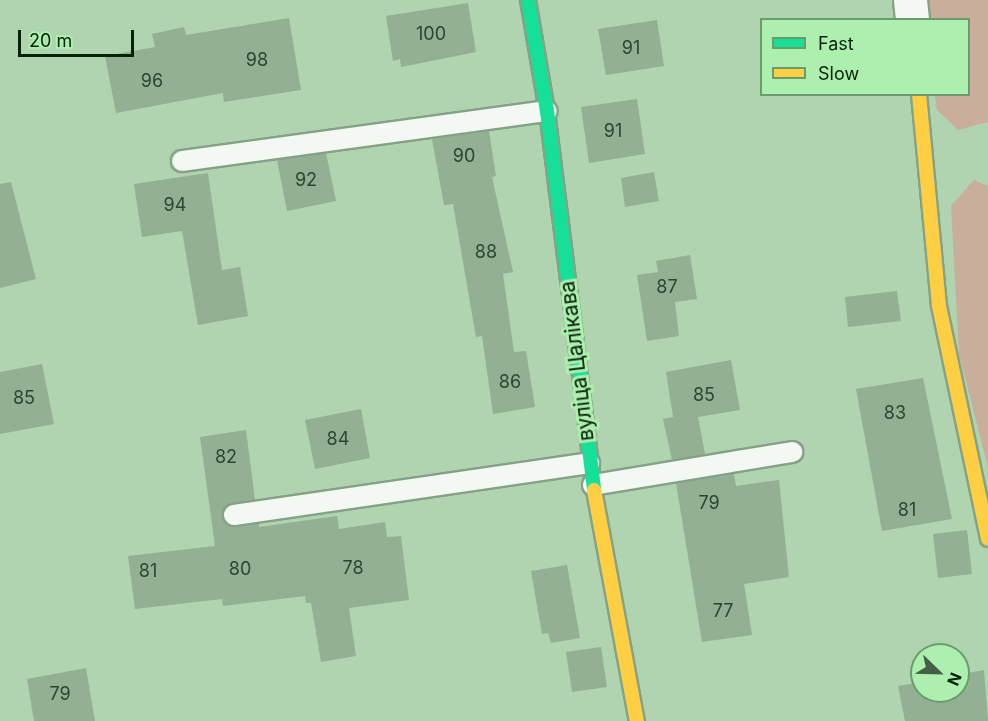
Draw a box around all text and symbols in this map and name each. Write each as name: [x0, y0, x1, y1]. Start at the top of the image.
scale bar: [21, 18, 136, 56]
legend: [760, 18, 970, 96]
house number: 100: [416, 23, 446, 45]
text: 20 m: [29, 30, 72, 51]
text: Fast: [818, 33, 854, 54]
house number: 91: [622, 37, 640, 59]
house number: 98: [246, 49, 268, 71]
text: Slow: [818, 63, 859, 84]
house number: 96: [141, 70, 163, 92]
house number: 91: [604, 120, 622, 142]
house number: 90: [453, 145, 475, 167]
house number: 92: [295, 169, 317, 191]
house number: 94: [164, 194, 186, 216]
house number: 88: [475, 241, 497, 263]
house number: 87: [656, 276, 678, 298]
street label: вуліца Цалікава: [555, 280, 599, 442]
house number: 86: [499, 371, 521, 393]
house number: 85: [693, 384, 715, 406]
house number: 85: [13, 387, 35, 409]
house number: 83: [884, 402, 906, 424]
house number: 84: [327, 428, 349, 450]
house number: 82: [215, 446, 237, 468]
house number: 79: [698, 492, 720, 514]
house number: 81: [898, 499, 916, 521]
house number: 78: [342, 557, 364, 579]
house number: 80: [229, 558, 251, 580]
house number: 81: [139, 560, 157, 582]
house number: 77: [713, 600, 733, 622]
north arrow: [910, 643, 970, 703]
text: N: [943, 670, 966, 689]
house number: 79: [49, 683, 71, 705]

